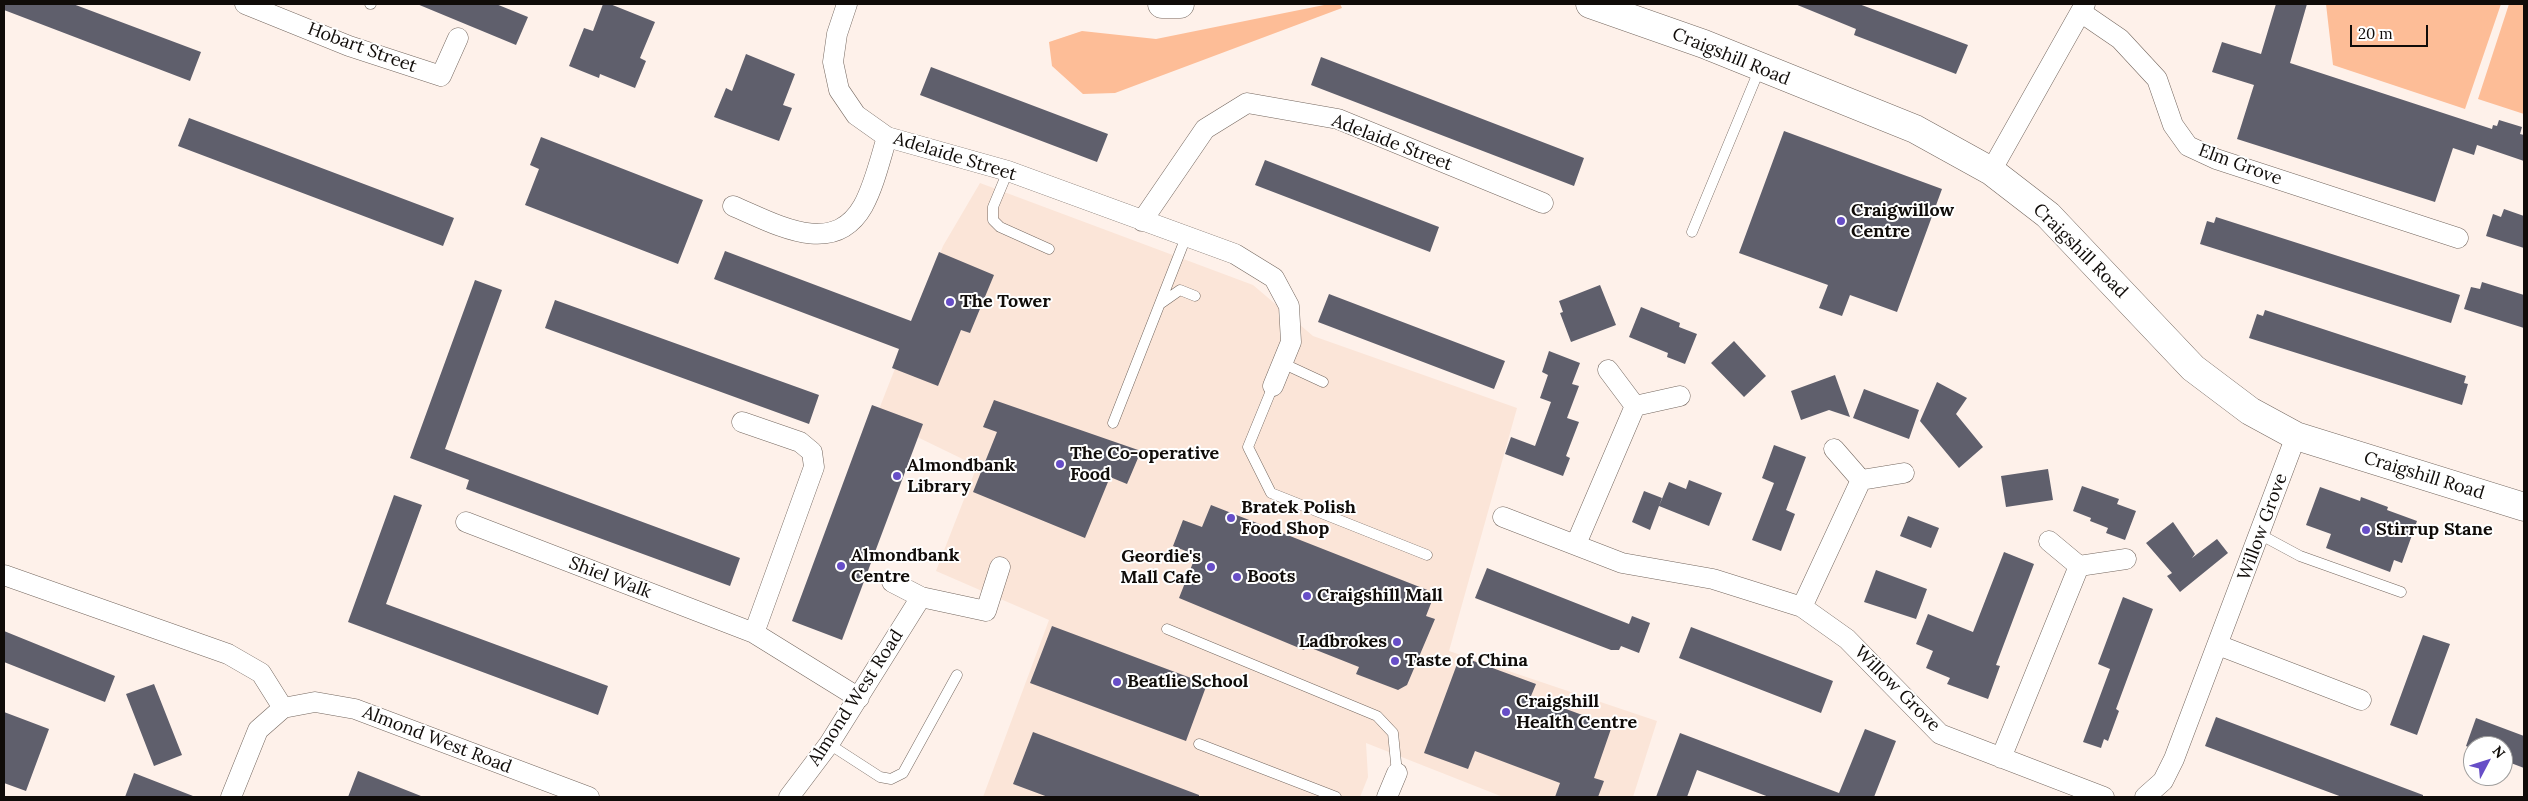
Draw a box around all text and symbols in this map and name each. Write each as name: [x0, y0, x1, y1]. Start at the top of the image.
scale bar: [2353, 15, 2430, 47]
street label: Hobart Street: [304, 18, 420, 78]
street label: Craigshill Road: [1669, 24, 1793, 90]
text: 20 m: [2358, 24, 2393, 43]
street label: Adelaide Street: [1329, 110, 1455, 176]
street label: Adelaide Street: [891, 128, 1019, 186]
street label: Elm Grove: [2195, 140, 2285, 190]
street label: Craigshill Road: [2028, 199, 2132, 303]
place label: Craigwillow Centre: [1851, 200, 1954, 242]
marker: Craigwillow Centre: [1835, 215, 1847, 227]
place label: The Tower: [960, 291, 1051, 313]
marker: The Tower: [944, 296, 956, 308]
place label: The Co-operative Food: [1070, 443, 1219, 486]
street label: Craigshill Road: [2361, 447, 2487, 505]
place label: Almondbank Library: [907, 455, 1016, 498]
marker: The Co-operative Food: [1054, 458, 1066, 470]
marker: Almondbank Library: [891, 470, 903, 482]
street label: Willow Grove: [2234, 470, 2292, 584]
place label: Bratek Polish Food Shop: [1241, 497, 1356, 540]
marker: Bratek Polish Food Shop: [1225, 512, 1237, 524]
place label: Stirrup Stane: [2376, 519, 2493, 541]
marker: Stirrup Stane: [2360, 524, 2372, 536]
place label: Almondbank Centre: [851, 545, 960, 588]
place label: Geordie's Mall Cafe: [1120, 546, 1201, 588]
street label: Shiel Walk: [566, 552, 654, 604]
marker: Almondbank Centre: [835, 560, 847, 572]
marker: Geordie's Mall Cafe: [1205, 561, 1217, 573]
place label: Boots: [1247, 566, 1295, 588]
marker: Boots: [1231, 571, 1243, 583]
place label: Craigshill Mall: [1317, 585, 1443, 607]
marker: Craigshill Mall: [1301, 590, 1313, 602]
street label: Almond West Road: [804, 626, 908, 770]
place label: Ladbrokes: [1298, 631, 1387, 653]
marker: Ladbrokes: [1391, 636, 1403, 648]
street label: Willow Grove: [1850, 642, 1944, 736]
place label: Taste of China: [1405, 650, 1528, 672]
marker: Taste of China: [1389, 655, 1401, 667]
place label: Beatlie School: [1127, 671, 1248, 693]
marker: Beatlie School: [1111, 676, 1123, 688]
place label: Craigshill Health Centre: [1516, 691, 1637, 734]
street label: Almond West Road: [359, 702, 515, 778]
marker: Craigshill Health Centre: [1500, 706, 1512, 718]
north arrow: [2463, 736, 2513, 786]
text: N: [2488, 742, 2509, 762]

